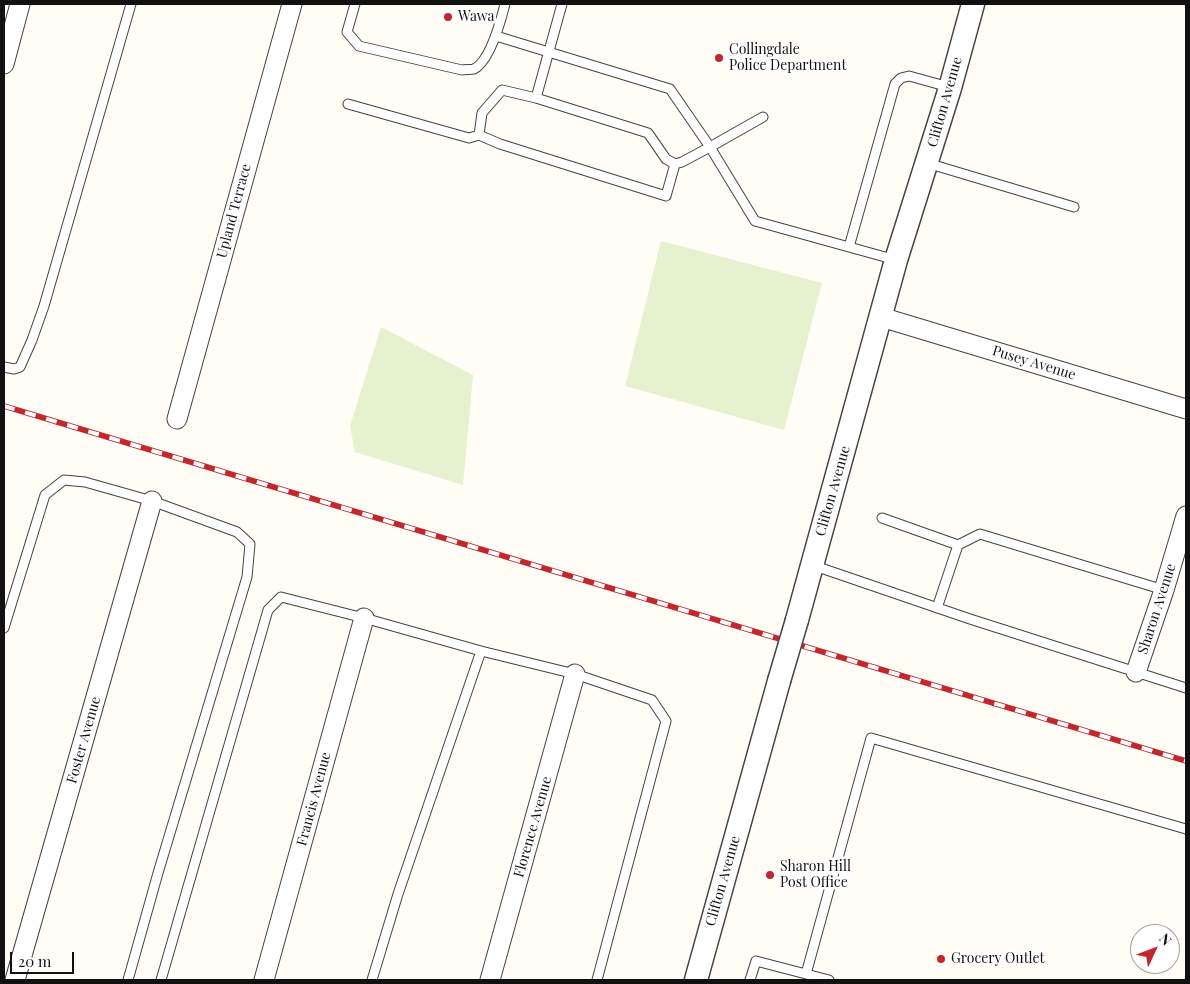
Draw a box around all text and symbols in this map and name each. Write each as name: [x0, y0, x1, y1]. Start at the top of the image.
place label: Wawa: [458, 9, 495, 25]
marker: Wawa: [442, 11, 454, 23]
place label: Collingdale Police Department: [729, 42, 846, 74]
marker: Collingdale Police Department: [713, 52, 725, 64]
street label: Clifton Avenue: [924, 55, 966, 149]
street label: Upland Terrace: [213, 162, 255, 260]
street label: Pusey Avenue: [990, 342, 1078, 384]
street label: Clifton Avenue: [812, 444, 854, 538]
street label: Sharon Avenue: [1134, 562, 1180, 656]
street label: Foster Avenue: [64, 695, 104, 785]
street label: Francis Avenue: [293, 750, 335, 848]
street label: Florence Avenue: [511, 775, 555, 879]
street label: Clifton Avenue: [702, 834, 744, 928]
place label: Sharon Hill Post Office: [780, 859, 851, 892]
marker: Sharon Hill Post Office: [764, 869, 776, 881]
north arrow: [1130, 924, 1180, 974]
text: N: [1155, 929, 1176, 949]
scale bar: [12, 942, 76, 974]
text: 20 m: [18, 951, 51, 971]
place label: Grocery Outlet: [951, 951, 1044, 967]
marker: Grocery Outlet: [935, 953, 947, 965]

